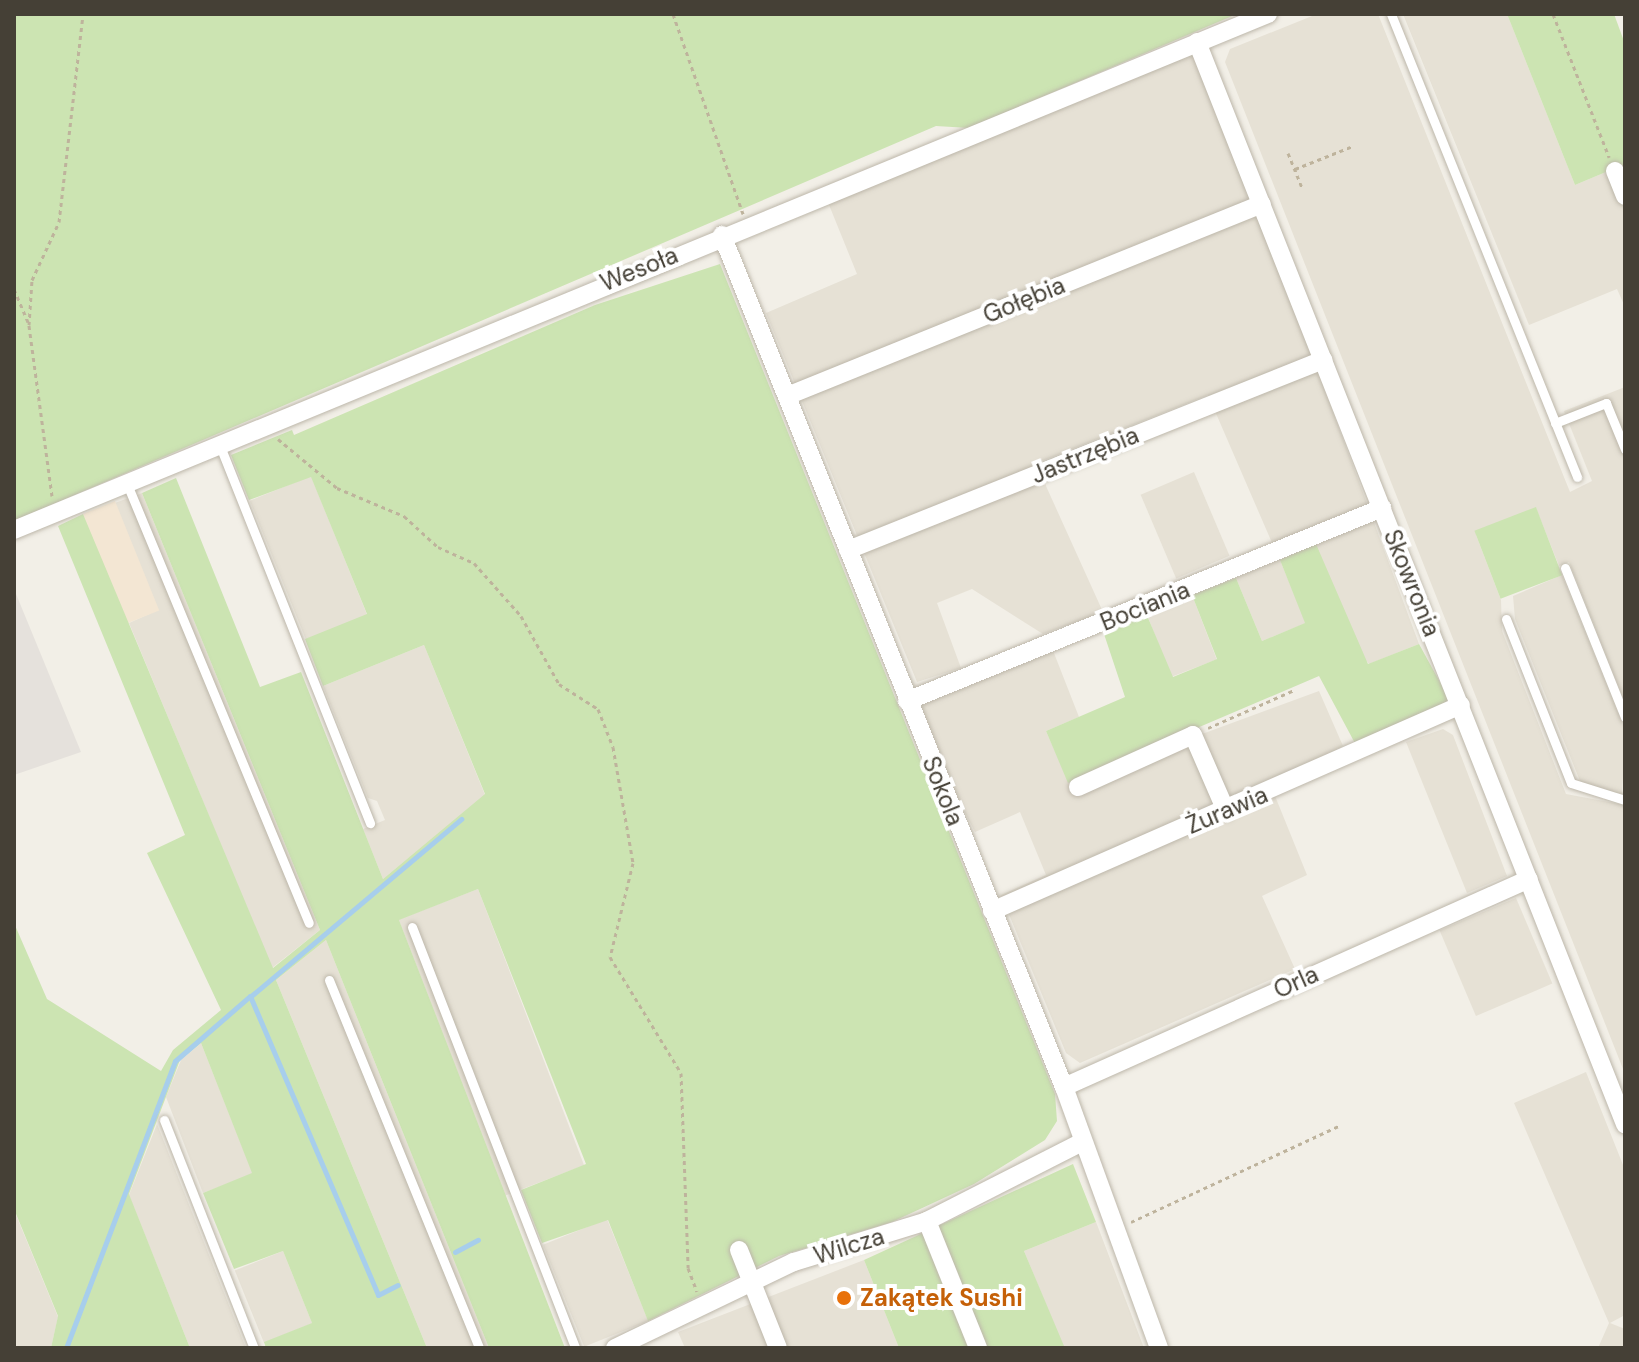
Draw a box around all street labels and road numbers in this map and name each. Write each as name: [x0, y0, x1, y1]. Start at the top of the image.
street label: Wesoła: [596, 240, 682, 298]
street label: Gołębia: [979, 271, 1069, 329]
street label: Jastrzębia: [1027, 420, 1143, 490]
street label: Skowronia: [1378, 525, 1446, 641]
street label: Bociania: [1096, 575, 1194, 637]
street label: Sokola: [916, 752, 970, 830]
street label: Żurawia: [1182, 780, 1272, 840]
street label: Orla: [1269, 960, 1323, 1004]
street label: Wilcza: [810, 1222, 888, 1270]

